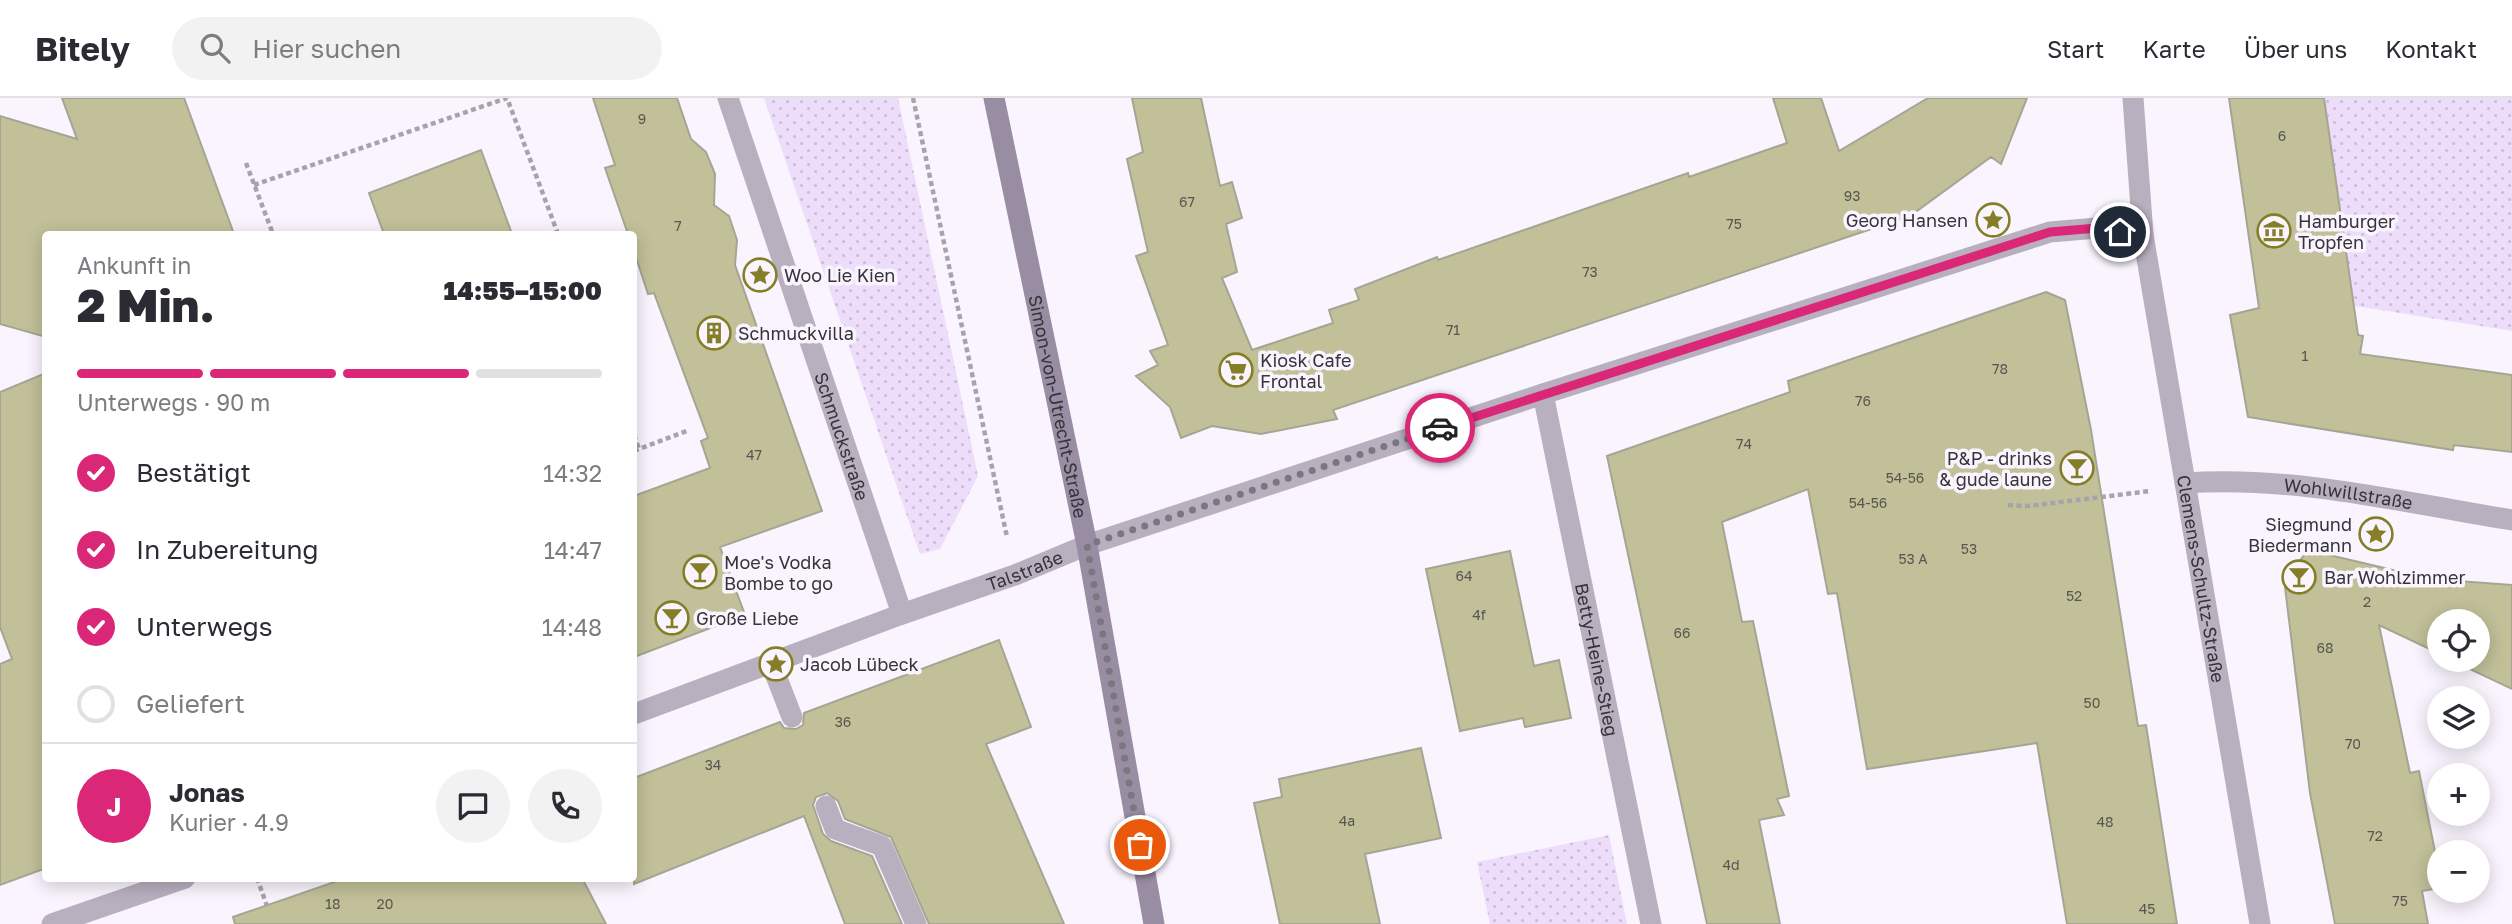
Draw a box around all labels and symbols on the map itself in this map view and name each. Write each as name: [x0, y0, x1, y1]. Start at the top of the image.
house number: 9: [638, 110, 646, 127]
house number: 6: [2278, 127, 2286, 144]
house number: 93: [1844, 187, 1860, 204]
house number: 67: [1179, 193, 1195, 210]
place icon: Georg Hansen: [1974, 201, 2012, 239]
pin: [2090, 202, 2150, 262]
place label: Georg Hansen: [1846, 209, 1968, 231]
place label: Hamburger Tropfen: [2298, 210, 2395, 253]
museum icon: Hamburger Tropfen: [2255, 212, 2293, 250]
house number: 75: [1726, 215, 1742, 232]
house number: 7: [674, 217, 682, 234]
place icon: Woo Lie Kien: [741, 256, 779, 294]
house number: 73: [1582, 263, 1598, 280]
place label: Woo Lie Kien: [784, 264, 895, 286]
street label: Simon-von-Utrecht-Straße: [1024, 293, 1092, 520]
building icon: Schmuckvilla: [695, 314, 733, 352]
house number: 71: [1446, 321, 1460, 338]
place label: Schmuckvilla: [738, 322, 854, 344]
house number: 1: [2302, 347, 2309, 364]
place label: Kiosk Cafe Frontal: [1260, 349, 1352, 392]
supermarket icon: Kiosk Cafe Frontal: [1217, 351, 1255, 389]
house number: 78: [1992, 360, 2008, 377]
street label: Schmuckstraße: [810, 369, 874, 503]
house number: 76: [1855, 392, 1871, 409]
courier: [1405, 393, 1475, 463]
house number: 74: [1736, 435, 1752, 452]
house number: 47: [746, 446, 762, 463]
place label: P&P - drinks & gude laune: [1939, 447, 2052, 490]
bar icon: P&P - drinks & gude laune: [2058, 449, 2096, 487]
house number: 54-56: [1886, 469, 1924, 486]
street label: Clemens-Schultz-Straße: [2173, 473, 2230, 684]
street label: Wohlwillstraße: [2283, 473, 2414, 513]
house number: 54-56: [1849, 494, 1887, 511]
place label: Siegmund Biedermann: [2248, 513, 2352, 556]
place icon: Siegmund Biedermann: [2357, 515, 2395, 553]
house number: 53: [1961, 540, 1977, 557]
street label: Talstraße: [983, 545, 1066, 595]
house number: 53 A: [1898, 550, 1928, 567]
place label: Moe's Vodka Bombe to go: [724, 551, 833, 594]
bar icon: Moe's Vodka Bombe to go: [681, 553, 719, 591]
bar icon: Bar Wohlzimmer: [2280, 558, 2318, 596]
place label: Bar Wohlzimmer: [2324, 566, 2465, 588]
house number: 64: [1455, 567, 1473, 584]
street label: Betty-Heine-Stieg: [1571, 581, 1623, 738]
house number: 52: [2066, 587, 2082, 604]
house number: 2: [2363, 593, 2371, 610]
bar icon: Große Liebe: [653, 599, 691, 637]
house number: 4f: [1472, 606, 1486, 623]
place label: Große Liebe: [696, 607, 799, 629]
house number: 66: [1674, 624, 1690, 641]
house number: 68: [2316, 639, 2334, 656]
place icon: Jacob Lübeck: [757, 645, 795, 683]
place label: Jacob Lübeck: [800, 653, 919, 675]
house number: 50: [2084, 694, 2100, 711]
house number: 36: [835, 713, 851, 730]
house number: 70: [2345, 735, 2361, 752]
house number: 34: [705, 756, 721, 773]
house number: 4a: [1339, 812, 1355, 829]
house number: 48: [2096, 813, 2114, 830]
pin: [1110, 815, 1170, 875]
house number: 72: [2367, 827, 2383, 844]
house number: 4d: [1722, 856, 1740, 873]
house number: 75: [2392, 892, 2408, 909]
house number: 18: [325, 895, 341, 912]
house number: 20: [377, 895, 393, 912]
house number: 45: [2139, 900, 2155, 917]

